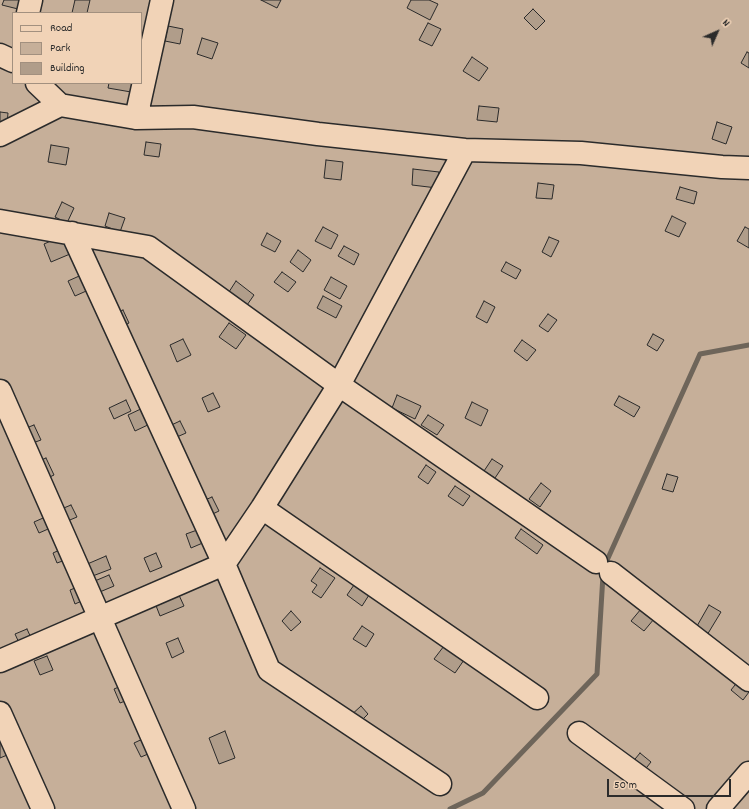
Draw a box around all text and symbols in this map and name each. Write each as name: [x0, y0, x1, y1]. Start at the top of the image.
legend: [12, 12, 142, 84]
north arrow: [697, 12, 737, 52]
text: N: [718, 16, 733, 31]
text: Road: [50, 20, 72, 37]
text: Park: [50, 40, 70, 57]
text: Building: [50, 60, 85, 77]
scale bar: [609, 771, 733, 797]
text: 50 m: [614, 777, 637, 794]

